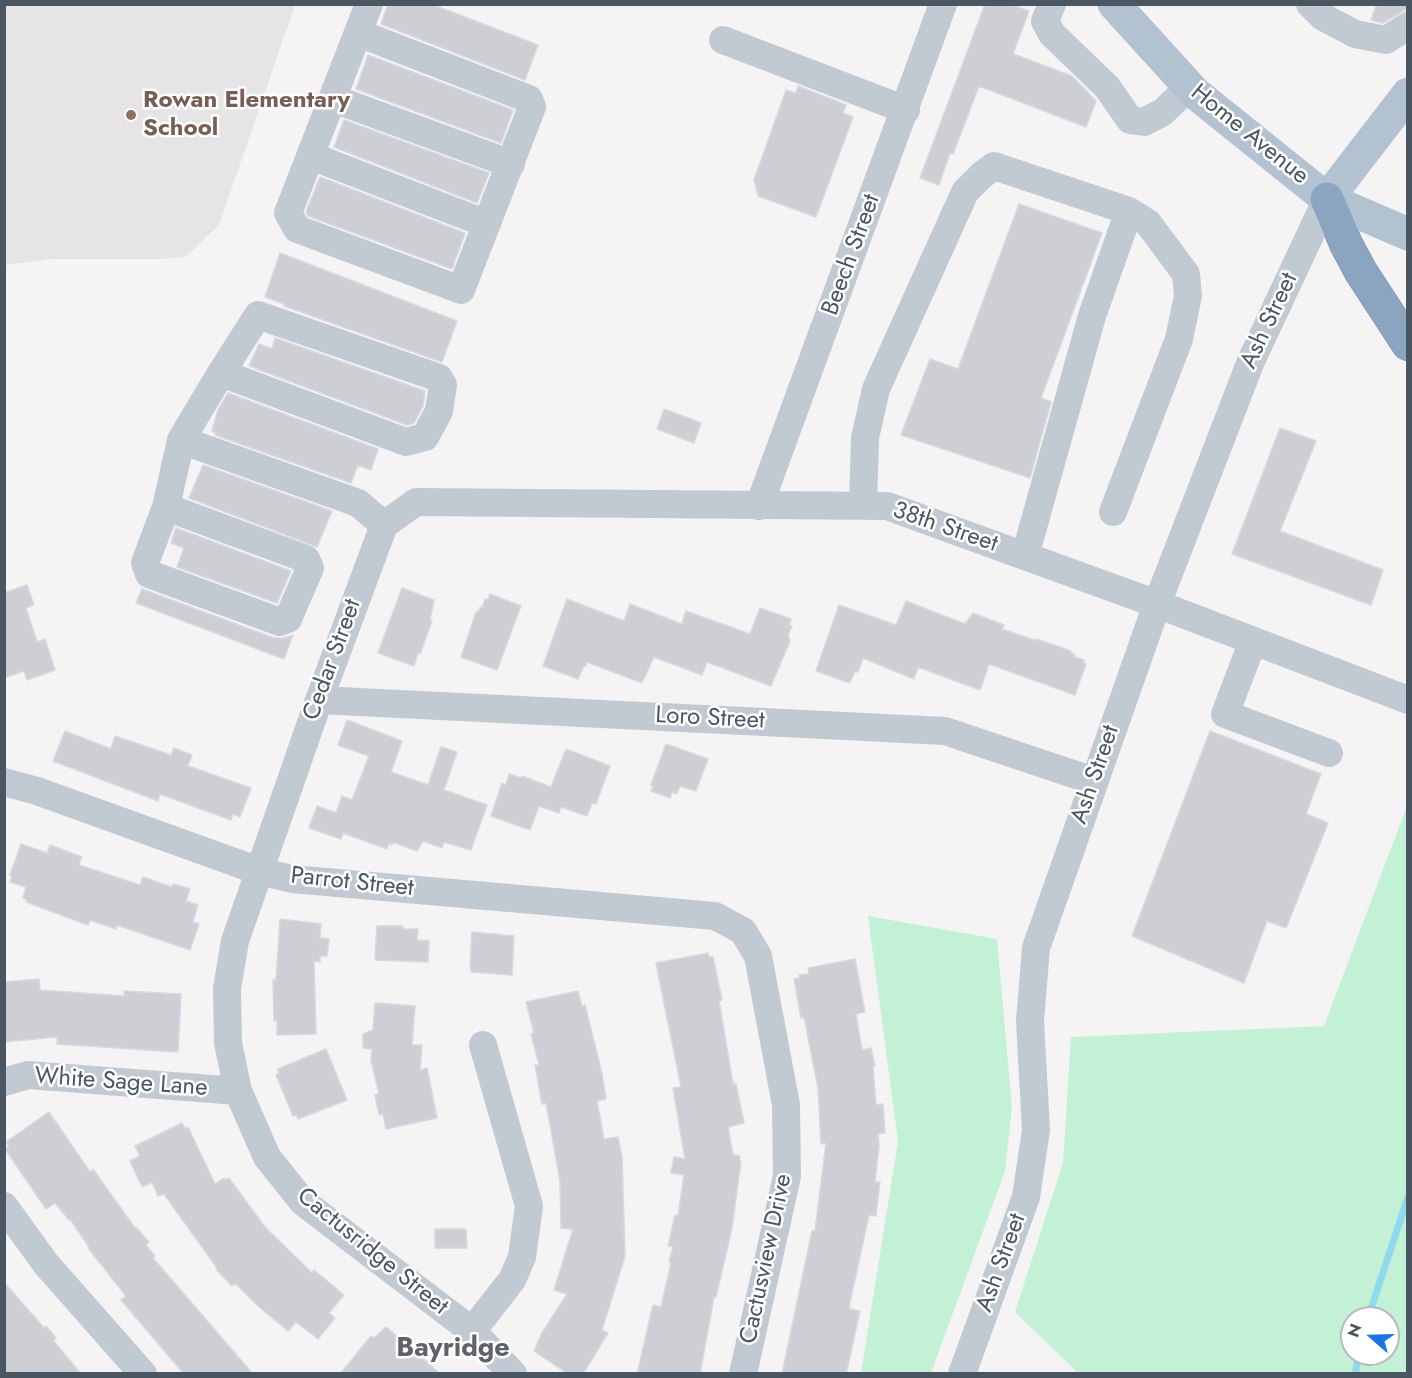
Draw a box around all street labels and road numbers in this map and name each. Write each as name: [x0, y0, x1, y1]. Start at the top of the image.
street label: Home Avenue: [1184, 79, 1314, 191]
street label: Beech Street: [817, 191, 887, 319]
street label: Ash Street: [1235, 268, 1305, 374]
street label: 38th Street: [889, 497, 1001, 559]
street label: Cedar Street: [298, 596, 368, 724]
street label: Loro Street: [655, 702, 765, 736]
street label: Ash Street: [1066, 722, 1126, 828]
street label: Parrot Street: [289, 862, 415, 904]
street label: White Sage Lane: [34, 1063, 208, 1103]
street label: Cactusview Drive: [735, 1171, 799, 1347]
street label: Cactusridge Street: [291, 1182, 453, 1322]
street label: Ash Street: [971, 1210, 1033, 1316]

